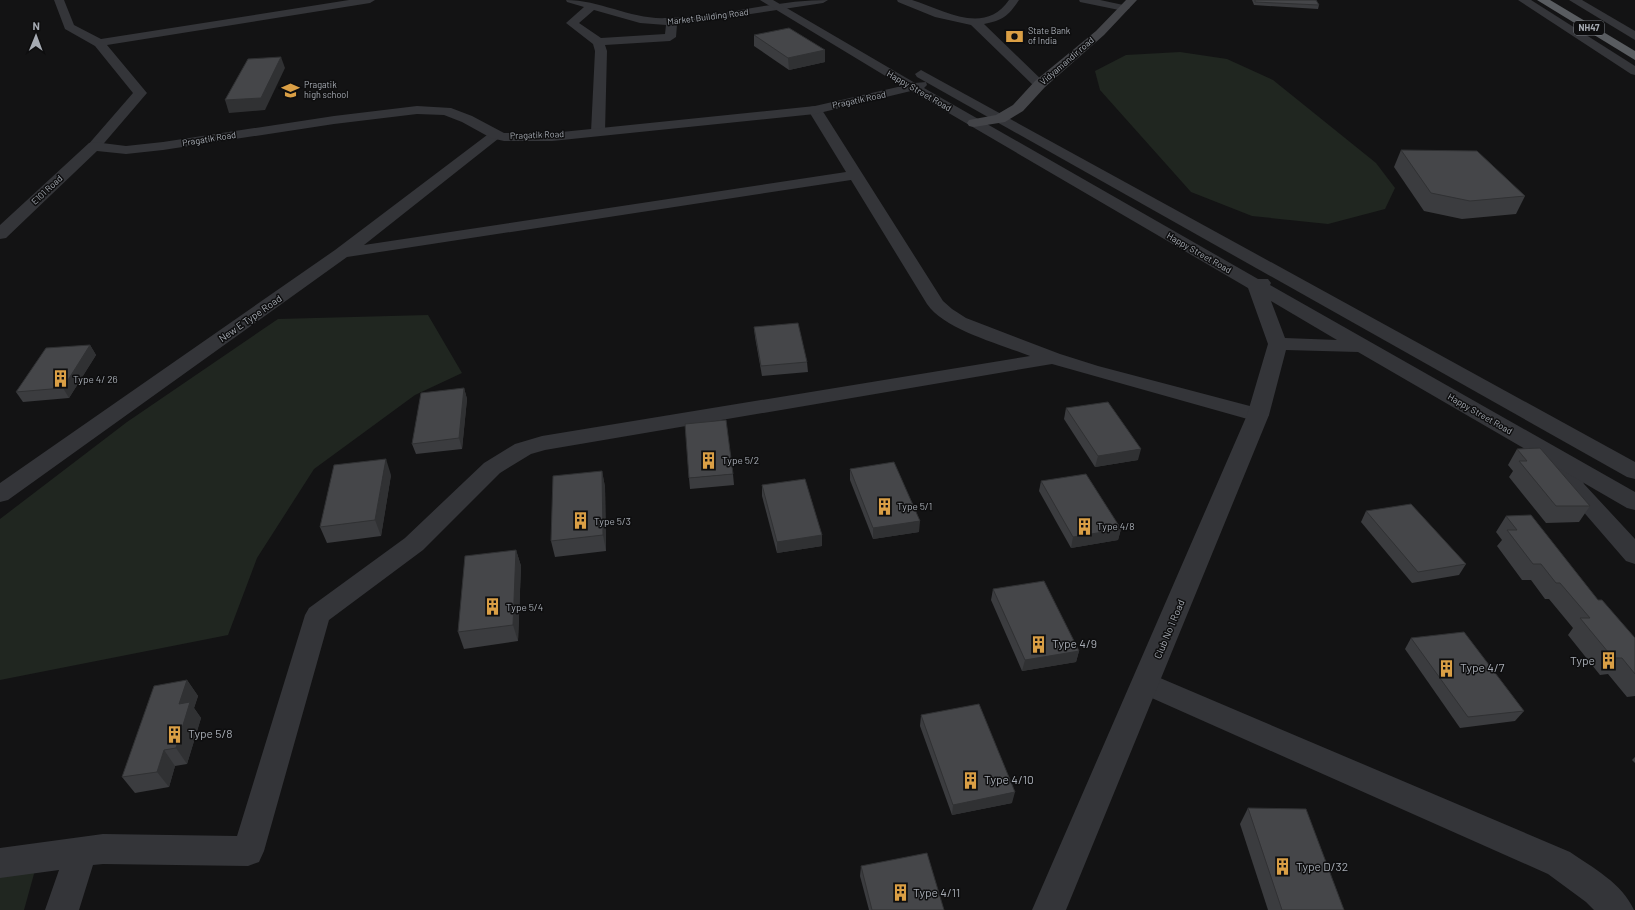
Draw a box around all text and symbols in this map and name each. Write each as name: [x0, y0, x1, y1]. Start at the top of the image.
street label: Market Building Road: [667, 6, 749, 27]
north arrow: [16, 16, 56, 56]
text: N: [32, 19, 40, 32]
road number: NH47: [1574, 21, 1604, 35]
place label: State Bank of India: [1028, 25, 1071, 46]
bank icon: State Bank of India: [1005, 26, 1025, 46]
street label: Vidyamandir road: [1037, 34, 1096, 87]
street label: Happy Street Road: [885, 68, 953, 114]
place label: Pragatik high school: [304, 79, 348, 100]
school or university icon: Pragatik high school: [281, 80, 301, 100]
street label: Pragatik Road: [831, 88, 887, 111]
street label: Pragatik Road: [510, 128, 564, 141]
street label: Pragatik Road: [181, 129, 237, 148]
street label: E101 Road: [29, 173, 64, 207]
street label: Happy Street Road: [1165, 230, 1233, 276]
street label: New E Type Road: [216, 292, 284, 344]
building icon: Type 4/ 26: [50, 369, 70, 389]
place label: Type 4/ 26: [73, 373, 118, 385]
street label: Happy Street Road: [1446, 391, 1514, 437]
building icon: Type 5/2: [699, 450, 719, 470]
place label: Type 5/2: [722, 454, 759, 466]
building icon: Type 5/1: [874, 496, 894, 516]
place label: Type 5/1: [897, 500, 932, 512]
building icon: Type 5/3: [571, 511, 591, 531]
place label: Type 5/3: [594, 515, 631, 527]
building icon: Type 4/8: [1074, 516, 1094, 536]
place label: Type 4/8: [1097, 520, 1134, 532]
building icon: Type 5/4: [483, 597, 503, 617]
street label: Club No 1 Road: [1151, 598, 1187, 660]
place label: Type 5/4: [506, 601, 543, 613]
building icon: Type 4/9: [1029, 634, 1049, 654]
place label: Type 4/9: [1052, 636, 1097, 650]
building icon: Type: [1598, 651, 1618, 671]
place label: Type: [1570, 653, 1595, 667]
building icon: Type 4/7: [1437, 658, 1457, 678]
place label: Type 4/7: [1460, 660, 1505, 674]
building icon: Type 5/8: [165, 724, 185, 744]
place label: Type 5/8: [188, 726, 233, 740]
building icon: Type 4/10: [961, 770, 981, 790]
place label: Type 4/10: [984, 772, 1034, 786]
building icon: Type D/32: [1273, 857, 1293, 877]
place label: Type D/32: [1296, 859, 1348, 873]
building icon: Type 4/11: [890, 883, 910, 903]
place label: Type 4/11: [913, 885, 960, 899]

